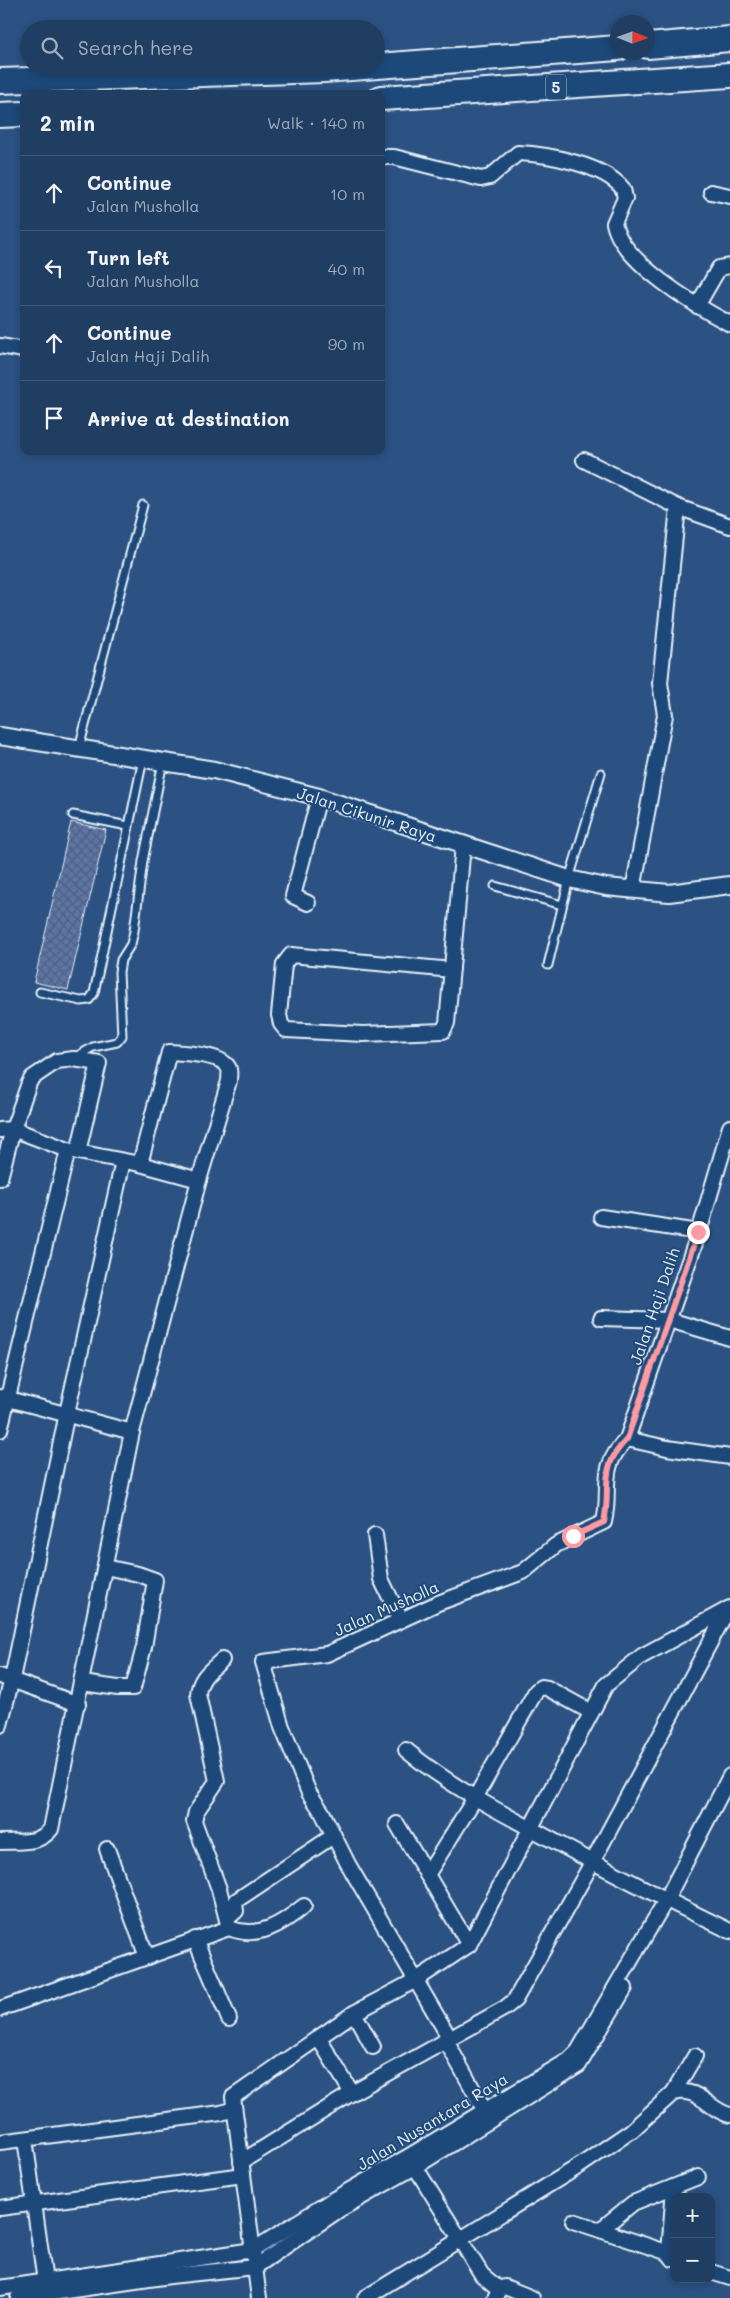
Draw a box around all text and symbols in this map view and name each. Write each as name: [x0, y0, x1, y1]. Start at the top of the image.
north arrow: [610, 15, 655, 60]
search box: [20, 20, 385, 75]
icon: search: [38, 34, 66, 62]
text: Search here: [78, 35, 194, 60]
road number: 5: [546, 74, 566, 100]
text: 2 min: [40, 109, 95, 136]
text: Walk · 140 m: [267, 112, 365, 133]
text: Continue: [87, 170, 172, 195]
icon: ahead: [40, 179, 68, 207]
text: 10 m: [330, 183, 365, 204]
text: Jalan Musholla: [87, 195, 200, 216]
text: Turn left: [87, 245, 170, 270]
icon: left: [40, 254, 68, 282]
text: 40 m: [328, 258, 365, 279]
text: Jalan Musholla: [87, 270, 200, 291]
text: Continue: [87, 320, 172, 345]
icon: ahead: [40, 329, 68, 357]
text: 90 m: [328, 333, 365, 354]
text: Jalan Haji Dalih: [87, 345, 209, 366]
icon: arrive: [40, 404, 68, 432]
text: Arrive at destination: [87, 406, 290, 431]
street label: Jalan Cikunir Raya: [294, 781, 440, 847]
route end: [687, 1221, 710, 1244]
street label: Jalan Haji Dalih: [624, 1245, 684, 1367]
route start: [562, 1525, 585, 1548]
street label: Jalan Musholla: [330, 1576, 442, 1640]
street label: Jalan Nusantara Raya: [353, 2068, 511, 2174]
map controls: [670, 2193, 715, 2283]
button: +: [670, 2193, 715, 2238]
button: −: [670, 2238, 715, 2283]

